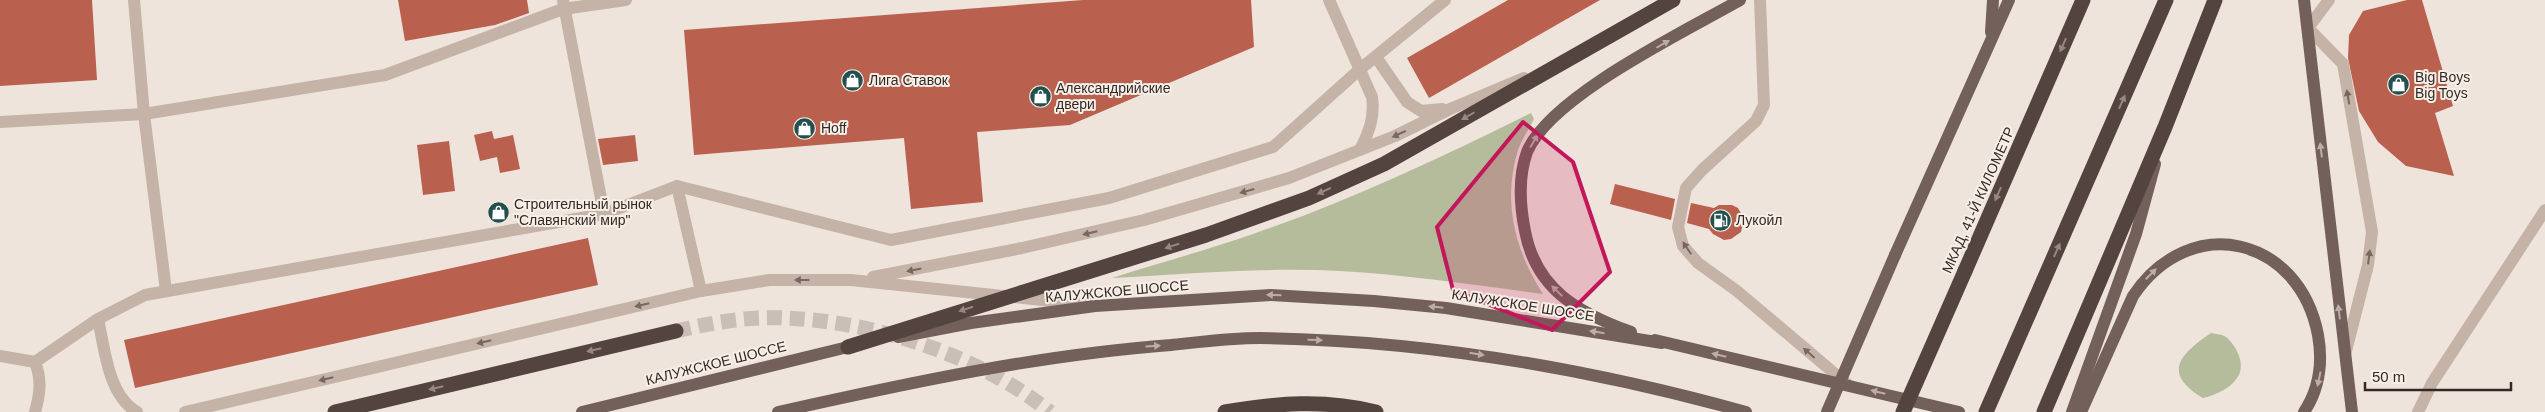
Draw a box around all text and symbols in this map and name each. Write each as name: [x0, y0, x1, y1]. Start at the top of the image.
one-way arrow: [2059, 38, 2067, 52]
one-way arrow: [1656, 40, 1669, 49]
shop icon: Лига Ставок: [841, 68, 865, 92]
place label: Big Boys Big Toys: [2415, 69, 2470, 101]
place label: Лига Ставок: [869, 72, 949, 88]
shop icon: Big Boys Big Toys: [2387, 73, 2411, 97]
place label: Александрийские двери: [1056, 80, 1171, 112]
shop icon: Александрийские двери: [1028, 84, 1052, 108]
one-way arrow: [2344, 89, 2352, 105]
one-way arrow: [2118, 95, 2126, 109]
one-way arrow: [1462, 111, 1475, 120]
shop icon: Hoff: [793, 116, 817, 140]
place label: Hoff: [821, 120, 847, 136]
street label: МКАД, 41-Й КИЛОМЕТР: [1938, 124, 2017, 276]
one-way arrow: [1392, 130, 1406, 138]
one-way arrow: [1530, 134, 1539, 147]
one-way arrow: [2317, 142, 2325, 158]
one-way arrow: [1239, 187, 1254, 195]
one-way arrow: [1317, 187, 1331, 195]
one-way arrow: [1994, 187, 2002, 201]
place label: Строительный рынок "Славянский мир": [514, 196, 653, 228]
shop icon: Строительный рынок "Славянский мир": [486, 200, 510, 224]
fuel station icon: Лукойл: [1708, 208, 1732, 232]
place label: Лукойл: [1736, 212, 1782, 228]
one-way arrow: [1083, 229, 1098, 237]
one-way arrow: [1682, 241, 1691, 255]
one-way arrow: [1164, 243, 1179, 250]
one-way arrow: [2053, 243, 2061, 257]
one-way arrow: [2365, 249, 2373, 265]
one-way arrow: [907, 266, 922, 274]
one-way arrow: [2145, 268, 2157, 280]
one-way arrow: [794, 276, 810, 284]
street label: КАЛУЖСКОЕ ШОССЕ: [1044, 277, 1190, 305]
one-way arrow: [1551, 285, 1563, 297]
street label: КАЛУЖСКОЕ ШОССЕ: [1451, 286, 1595, 324]
one-way arrow: [1266, 291, 1282, 299]
one-way arrow: [635, 301, 650, 309]
one-way arrow: [1428, 303, 1444, 311]
one-way arrow: [2335, 303, 2343, 319]
one-way arrow: [958, 306, 973, 314]
one-way arrow: [1588, 327, 1604, 335]
one-way arrow: [1308, 337, 1324, 345]
one-way arrow: [477, 338, 492, 346]
street label: КАЛУЖСКОЕ ШОССЕ: [644, 338, 788, 388]
one-way arrow: [1146, 342, 1162, 350]
one-way arrow: [587, 346, 602, 354]
one-way arrow: [1804, 347, 1816, 359]
one-way arrow: [1470, 351, 1486, 359]
one-way arrow: [1712, 351, 1727, 359]
scale bar: [2365, 360, 2511, 392]
text: 50 m: [2372, 368, 2405, 385]
one-way arrow: [2314, 372, 2322, 388]
one-way arrow: [318, 375, 333, 383]
one-way arrow: [429, 384, 444, 392]
one-way arrow: [1870, 387, 1885, 395]

